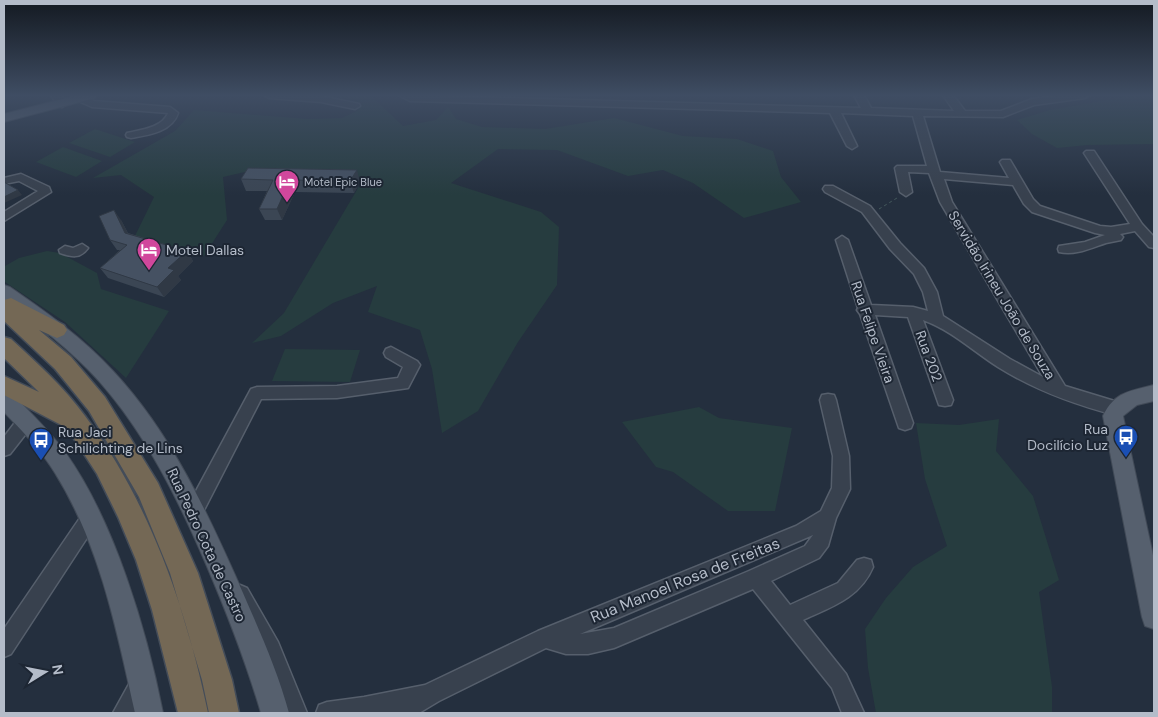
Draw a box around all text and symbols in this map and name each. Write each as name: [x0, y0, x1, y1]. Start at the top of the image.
hotel icon: Motel Epic Blue: [274, 169, 300, 203]
place label: Motel Epic Blue: [304, 175, 382, 189]
street label: Servidão Irineu João de Souza: [944, 207, 1060, 383]
hotel icon: Motel Dallas: [136, 237, 162, 271]
place label: Motel Dallas: [166, 241, 244, 259]
street label: Rua Felipe Vieira: [847, 279, 899, 385]
street label: Rua 202: [911, 328, 947, 384]
place label: Rua Docilício Luz: [1027, 420, 1108, 454]
place label: Rua Jaci Schilichting de Lins: [58, 423, 183, 457]
bus stop icon: Rua Docilício Luz: [1113, 424, 1139, 458]
bus stop icon: Rua Jaci Schilichting de Lins: [28, 427, 54, 461]
street label: Rua Pedro Cota de Castro: [163, 465, 251, 625]
street label: Rua Manoel Rosa de Freitas: [587, 532, 783, 628]
north arrow: [20, 647, 70, 697]
text: N: [48, 663, 68, 676]

